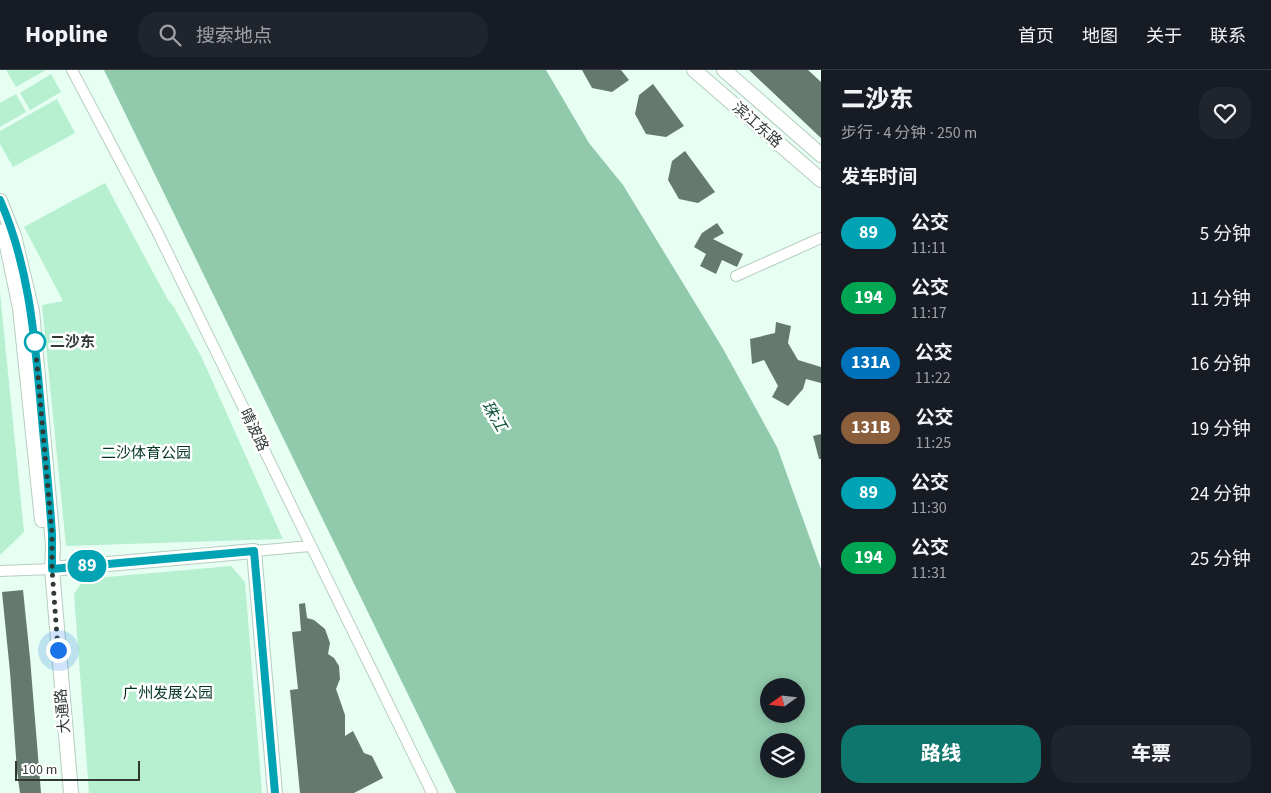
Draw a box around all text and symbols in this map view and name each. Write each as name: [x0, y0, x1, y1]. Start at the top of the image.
search box: [138, 12, 488, 57]
text: Hopline: [25, 17, 108, 52]
icon: search: [156, 21, 184, 49]
text: 搜索地点: [196, 23, 272, 50]
text: 首页: [1018, 24, 1054, 49]
text: 地图: [1082, 24, 1118, 49]
text: 关于: [1146, 24, 1182, 49]
text: 联系: [1210, 24, 1246, 49]
text: 二沙东: [841, 82, 913, 117]
button: heart: [1199, 87, 1251, 139]
street label: 滨江东路: [727, 97, 787, 153]
text: 步行 · 4 分钟 · 250 m: [841, 122, 977, 144]
text: 发车时间: [841, 164, 917, 191]
text: 公交: [911, 210, 949, 237]
text: 89: [859, 220, 878, 245]
text: 5 分钟: [1200, 221, 1251, 248]
text: 11:11: [911, 237, 947, 259]
text: 公交: [911, 275, 949, 302]
text: 194: [854, 285, 883, 310]
text: 11 分钟: [1190, 286, 1251, 313]
text: 11:17: [911, 302, 947, 324]
marker: 二沙东: [24, 331, 46, 353]
place label: 二沙东: [50, 332, 95, 353]
text: 公交: [915, 340, 953, 367]
text: 131A: [851, 350, 890, 375]
text: 16 分钟: [1190, 351, 1251, 378]
text: 11:22: [915, 367, 951, 389]
water label: 珠江: [476, 397, 513, 437]
street label: 晴波路: [235, 405, 273, 455]
text: 公交: [915, 405, 953, 432]
text: 131B: [851, 415, 890, 440]
text: 19 分钟: [1190, 416, 1251, 443]
text: 11:25: [915, 432, 951, 454]
park label: 二沙体育公园: [101, 443, 191, 464]
text: 公交: [911, 470, 949, 497]
text: 89: [859, 480, 878, 505]
text: 24 分钟: [1190, 481, 1251, 508]
text: 11:30: [911, 497, 947, 519]
text: 公交: [911, 535, 949, 562]
text: 194: [854, 545, 883, 570]
text: 25 分钟: [1190, 546, 1251, 573]
line badge: 89: [64, 550, 110, 582]
text: 89: [77, 553, 97, 578]
text: 11:31: [911, 562, 947, 584]
your location: [46, 638, 71, 663]
north arrow: [760, 678, 805, 722]
map controls: [760, 678, 805, 778]
park label: 广州发展公园: [123, 683, 213, 704]
street label: 大通路: [51, 688, 75, 734]
button: 路线: [841, 725, 1041, 783]
button: 车票: [1051, 725, 1251, 783]
button: layers: [760, 733, 805, 778]
scale bar: [15, 758, 140, 781]
text: 100 m: [22, 760, 57, 780]

